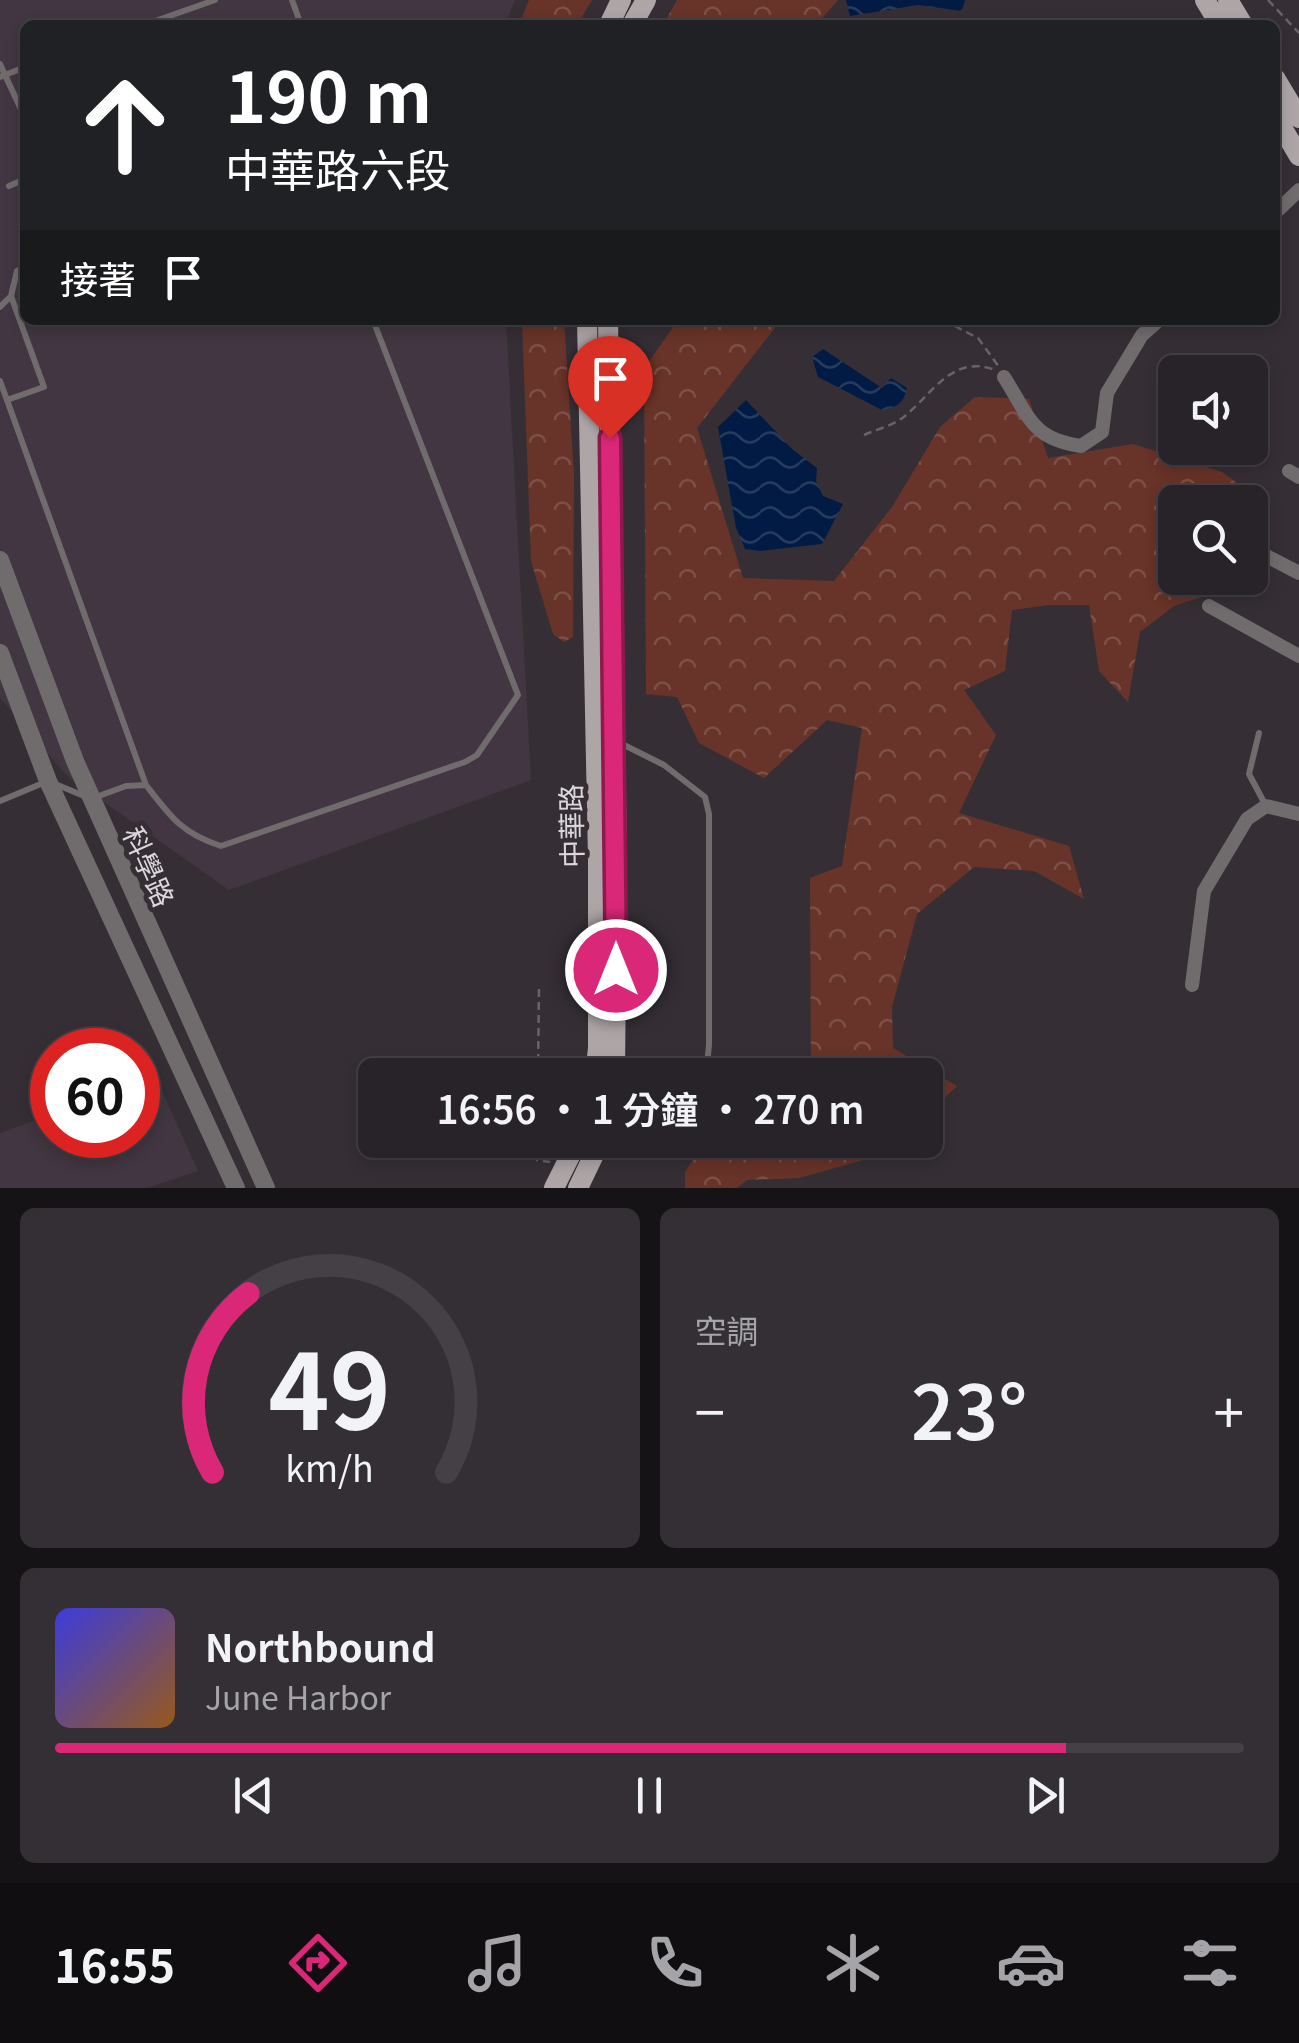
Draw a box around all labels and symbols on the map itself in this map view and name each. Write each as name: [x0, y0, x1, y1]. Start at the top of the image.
pin: [568, 336, 653, 439]
street label: 中華路: [549, 784, 591, 868]
street label: 科學路: [115, 819, 185, 913]
position arrow: [564, 918, 668, 1022]
speed limit sign: 60: [30, 1028, 160, 1158]

